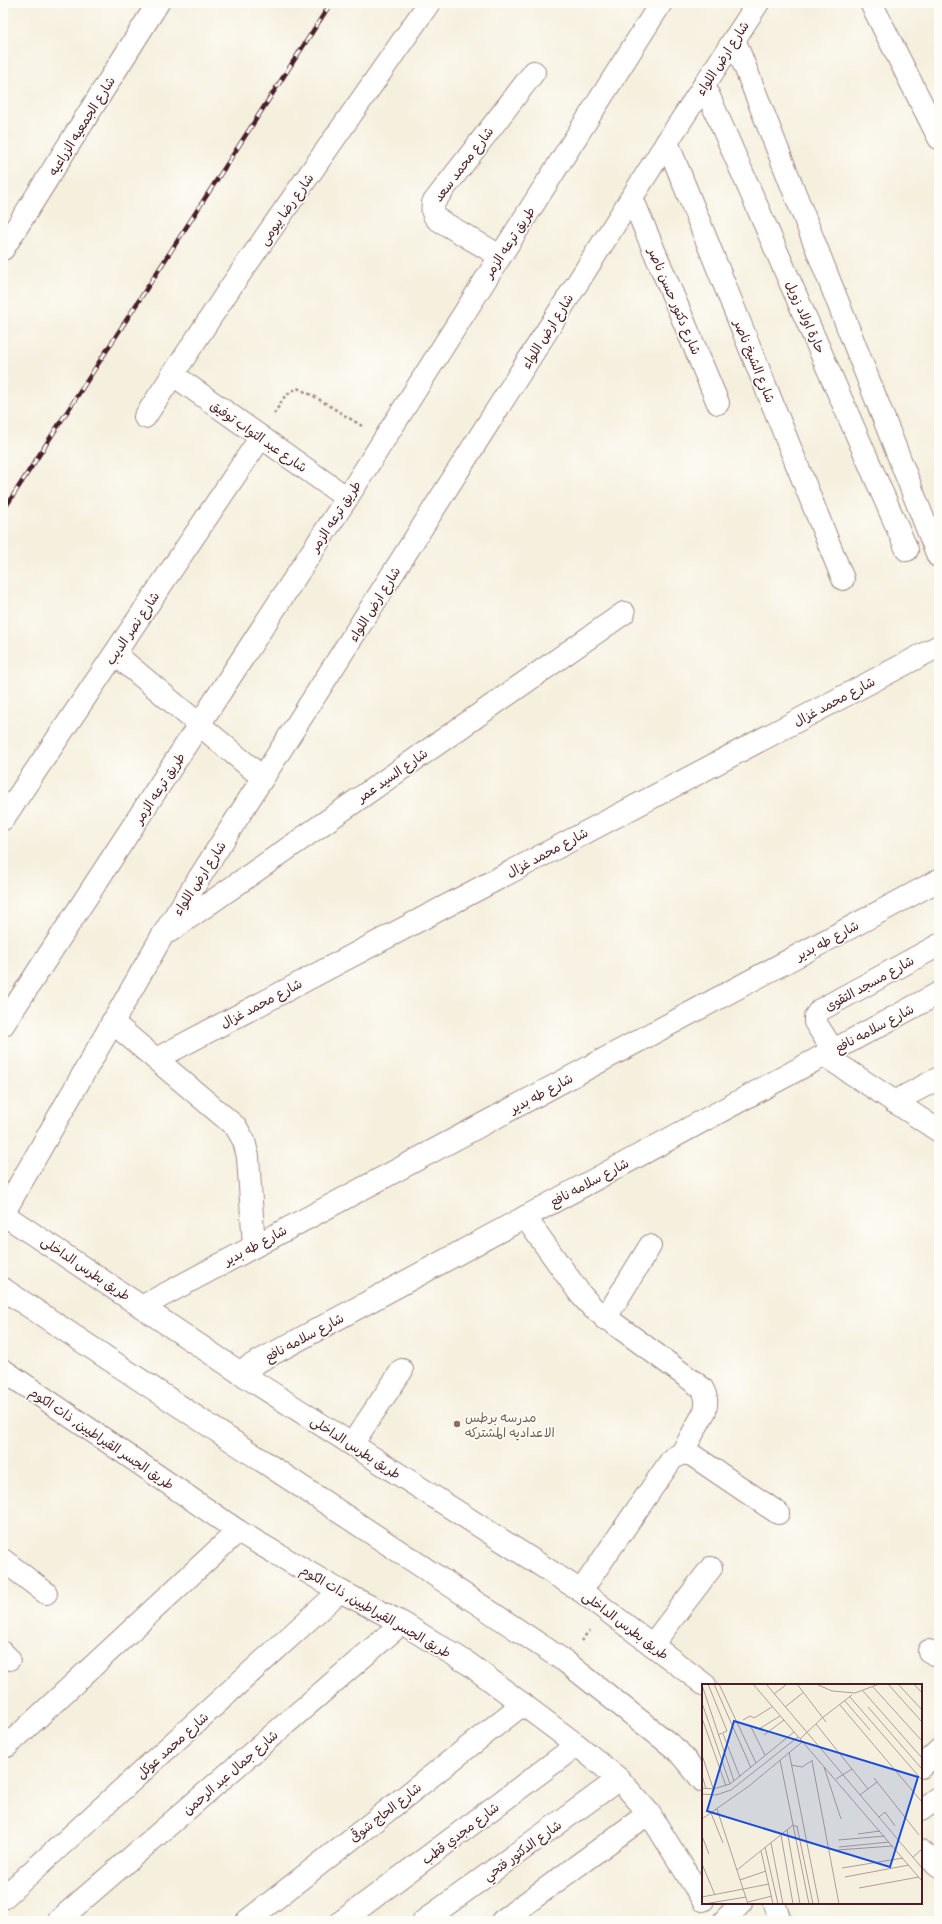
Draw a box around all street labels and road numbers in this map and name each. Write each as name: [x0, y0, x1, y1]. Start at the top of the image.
street label: شارع ارض اللواء: [695, 20, 754, 99]
street label: شارع الجمعيه الزراعيه: [47, 75, 120, 180]
street label: شارع محمد سعد: [432, 125, 498, 206]
street label: شارع رضا بيومى: [258, 172, 318, 249]
street label: طريق ترعه الزمر: [482, 205, 540, 282]
street label: شارع دكتور حسن ناصر: [643, 245, 702, 358]
street label: حارة اولاد زويل: [781, 279, 826, 357]
street label: شارع ارض اللواء: [520, 292, 578, 372]
street label: شارع الشيخ ناصر: [729, 317, 776, 406]
street label: شارع عبد التواب توفيق: [206, 399, 309, 477]
street label: طريق ترعه الزمر: [308, 479, 366, 556]
street label: شارع ارض اللواء: [347, 565, 405, 645]
street label: شارع نصر الديب: [104, 590, 164, 669]
street label: شارع محمد غزال: [792, 675, 878, 731]
street label: شارع السيد عمر: [354, 747, 432, 808]
street label: طريق ترعه الزمر: [132, 751, 190, 828]
street label: شارع محمد غزال: [505, 826, 591, 882]
street label: شارع ارض اللواء: [172, 840, 231, 919]
street label: شارع طه بدير: [793, 919, 862, 966]
street label: شارع مسجد التقوى: [823, 954, 918, 1016]
street label: شارع محمد غزال: [219, 977, 305, 1033]
street label: شارع سلامه نافع: [833, 1003, 918, 1058]
street label: شارع طه بدير: [507, 1072, 576, 1119]
street label: شارع سلامه نافع: [548, 1157, 633, 1212]
street label: شارع طه بدير: [221, 1224, 290, 1271]
street label: طريق بطرس الداخلى: [37, 1235, 132, 1305]
street label: شارع سلامه نافع: [263, 1312, 348, 1367]
street label: طريق الجسر القيراطيين, ذات الكوم: [25, 1386, 176, 1495]
street label: طريق بطرس الداخلى: [307, 1415, 402, 1484]
street label: طريق الجسر القيراطيين, ذات الكوم: [296, 1564, 453, 1663]
street label: طريق بطرس الداخلى: [578, 1590, 670, 1664]
street label: شارع محمد عوكل: [135, 1711, 213, 1783]
street label: شارع جمال عبد الرحمن: [181, 1729, 282, 1819]
street label: شارع الحاج شوقى: [346, 1779, 426, 1847]
street label: شارع مجدي قطب: [420, 1801, 503, 1869]
street label: شارع الدكتور فتحي: [481, 1819, 567, 1887]

